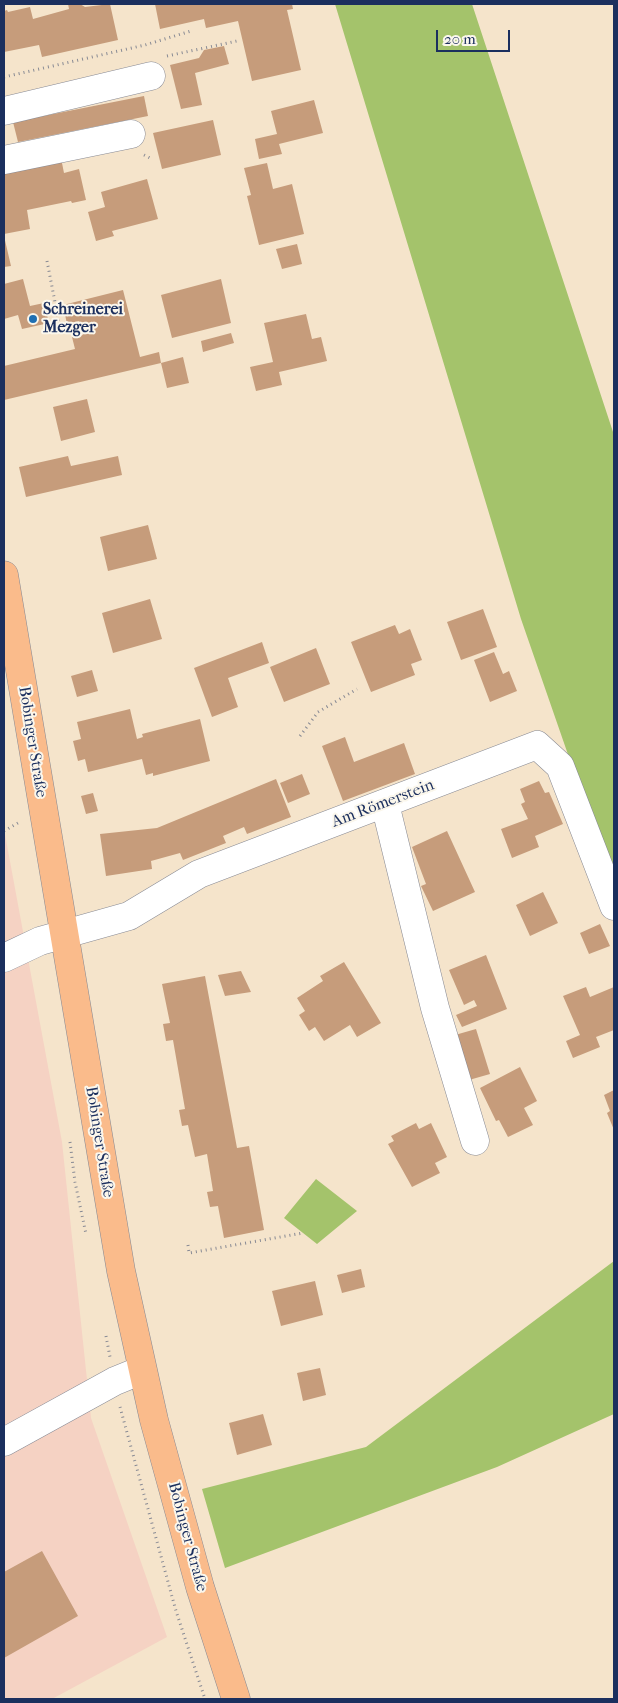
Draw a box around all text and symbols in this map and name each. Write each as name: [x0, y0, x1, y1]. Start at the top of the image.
scale bar: [438, 20, 512, 52]
text: 20 m: [444, 30, 476, 48]
place label: Schreinerei Mezger: [43, 300, 123, 338]
marker: Schreinerei Mezger: [27, 313, 39, 325]
street label: Bobinger Straße: [14, 685, 50, 799]
street label: Am Römerstein: [329, 776, 437, 832]
street label: Bobinger Straße: [81, 1085, 117, 1199]
street label: Bobinger Straße: [163, 1480, 211, 1594]

